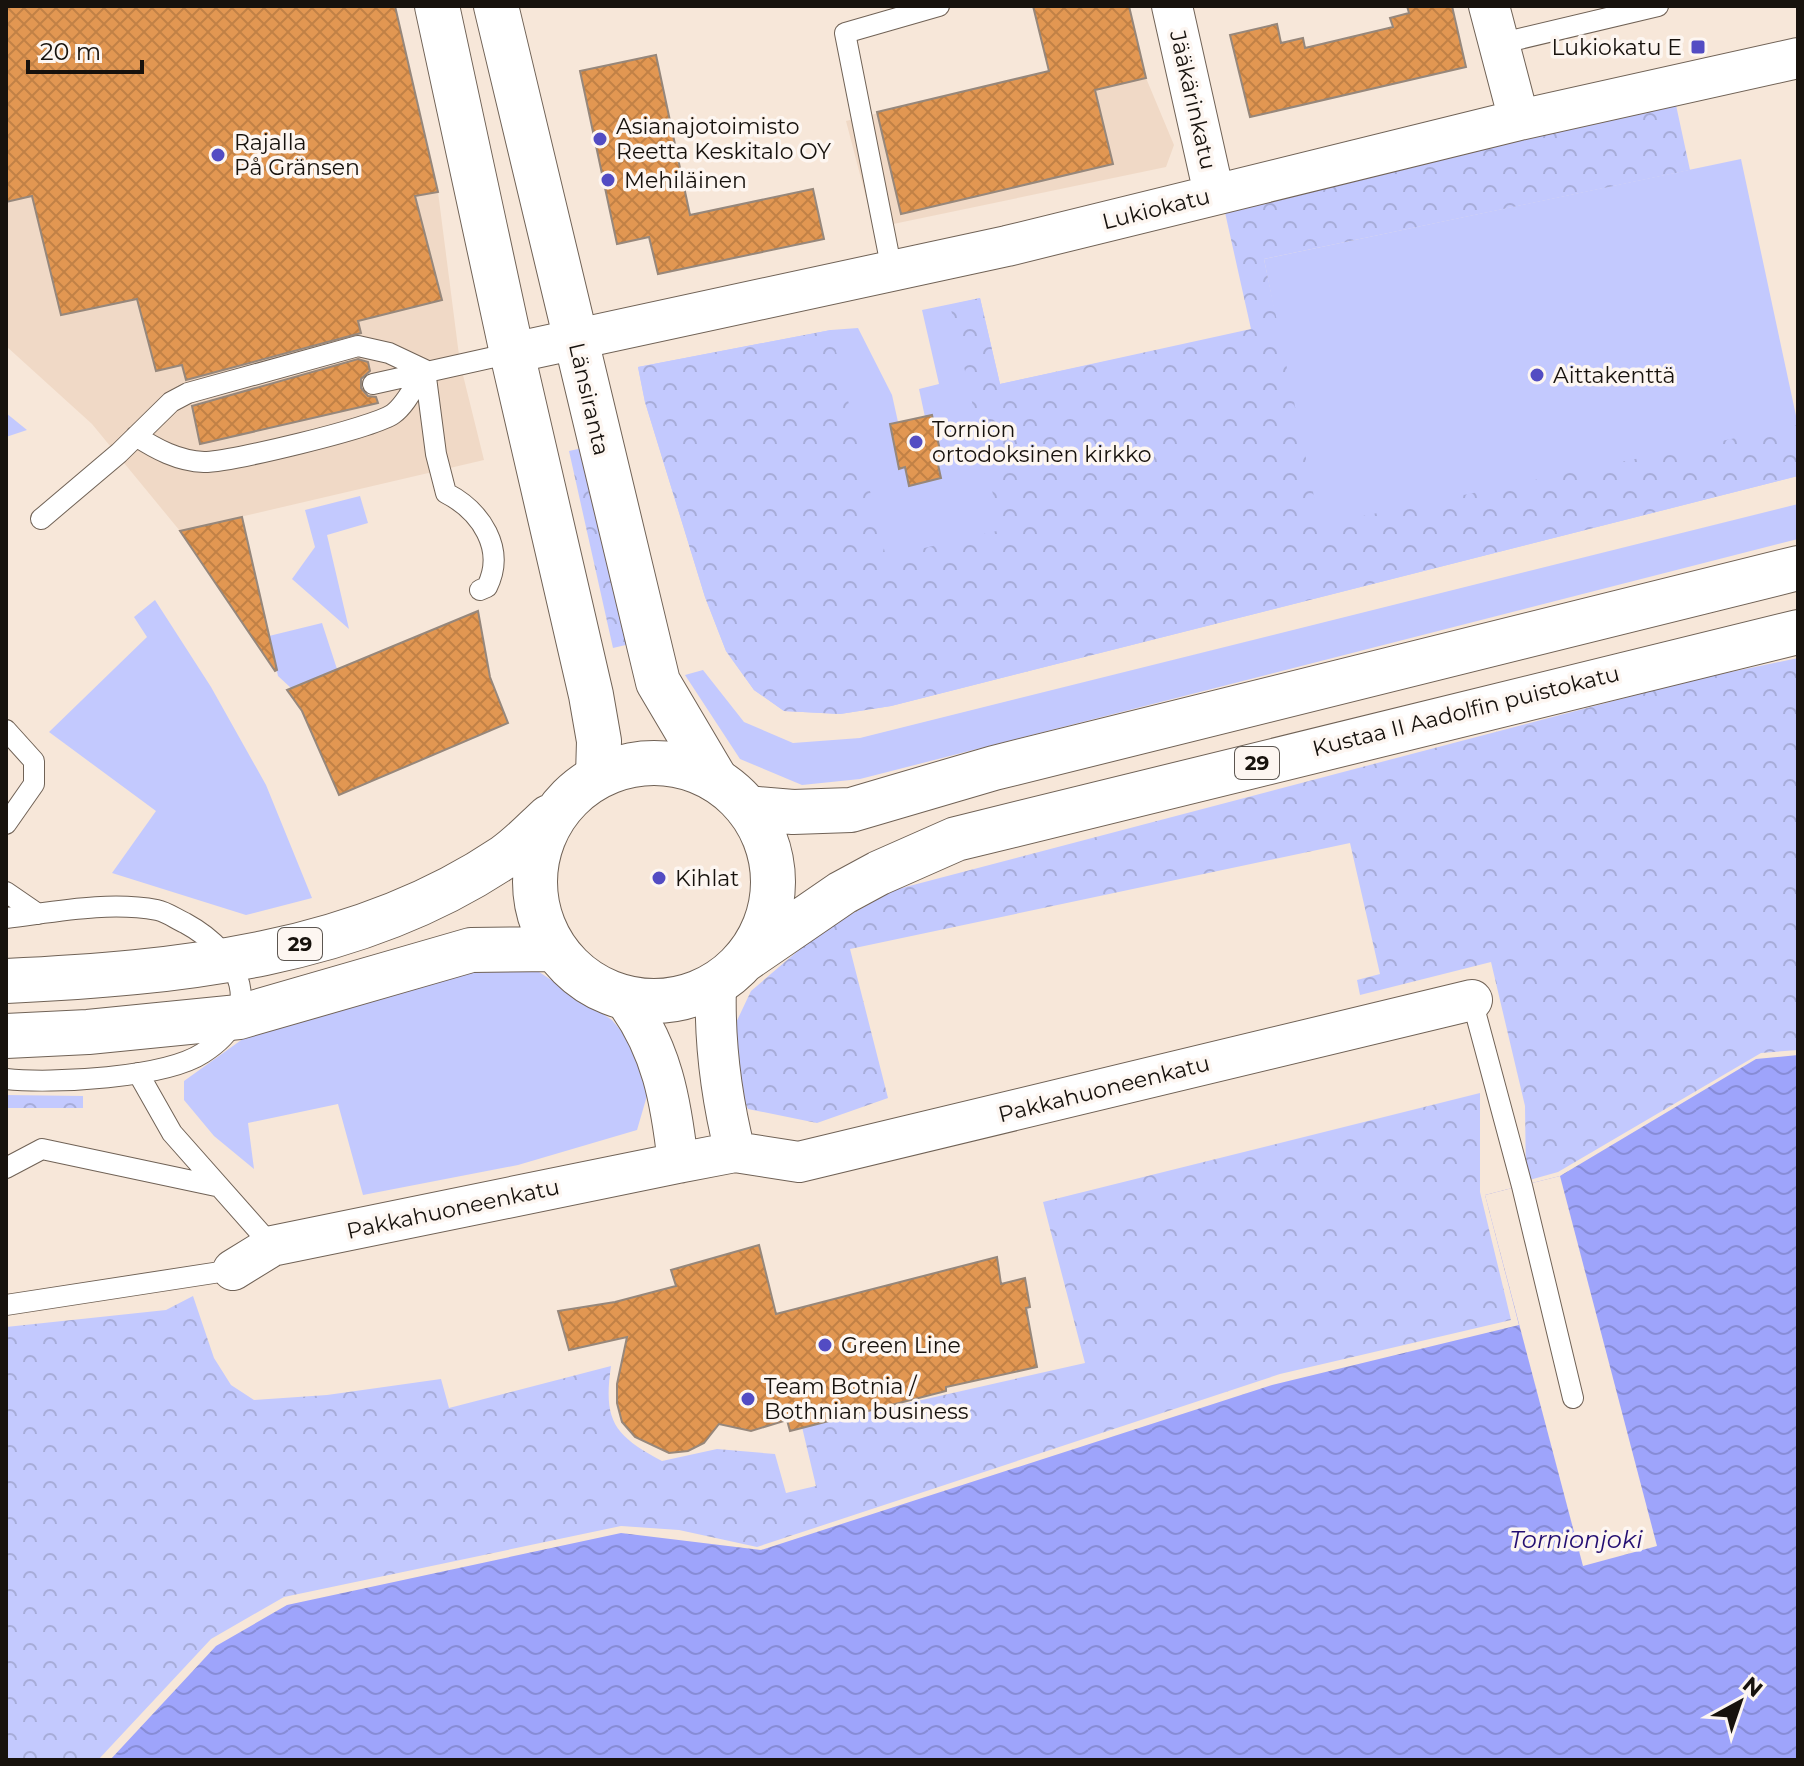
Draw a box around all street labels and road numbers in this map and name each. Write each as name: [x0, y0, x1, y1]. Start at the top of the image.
street label: Jääkärinkatu: [1164, 27, 1222, 172]
street label: Lukiokatu: [1099, 183, 1213, 235]
street label: Länsiranta: [563, 340, 615, 458]
street label: Kustaa II Aadolfin puistokatu: [1310, 660, 1622, 762]
road number: 29: [1235, 747, 1279, 779]
road number: 29: [278, 928, 322, 960]
street label: Pakkahuoneenkatu: [995, 1050, 1213, 1128]
street label: Pakkahuoneenkatu: [344, 1173, 562, 1245]

